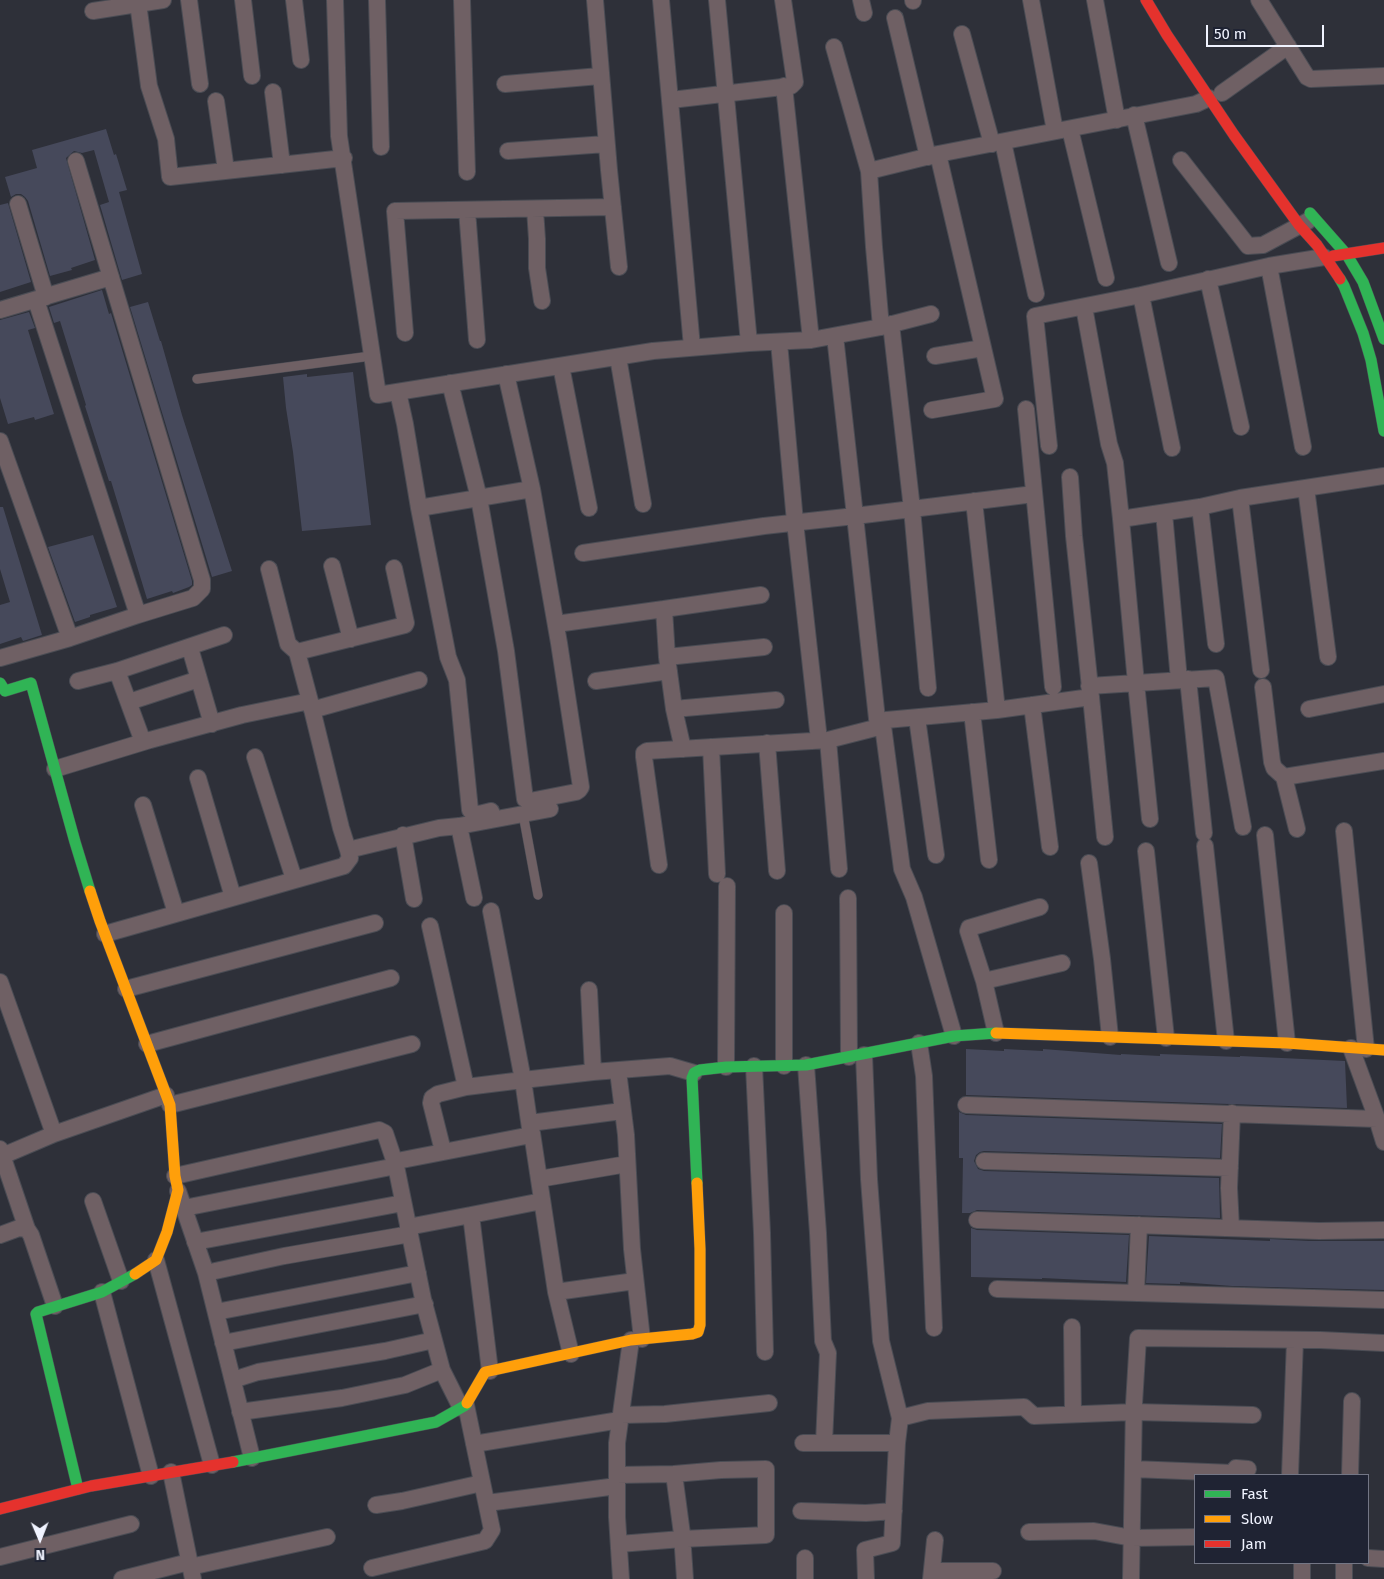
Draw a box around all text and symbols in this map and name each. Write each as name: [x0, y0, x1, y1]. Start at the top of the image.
scale bar: [1209, 15, 1326, 47]
text: 50 m: [1214, 25, 1247, 43]
legend: [1194, 1474, 1369, 1564]
text: Fast: [1241, 1485, 1268, 1503]
text: Slow: [1241, 1510, 1273, 1528]
north arrow: [15, 1514, 65, 1564]
text: Jam: [1241, 1535, 1267, 1553]
text: N: [35, 1546, 45, 1563]

